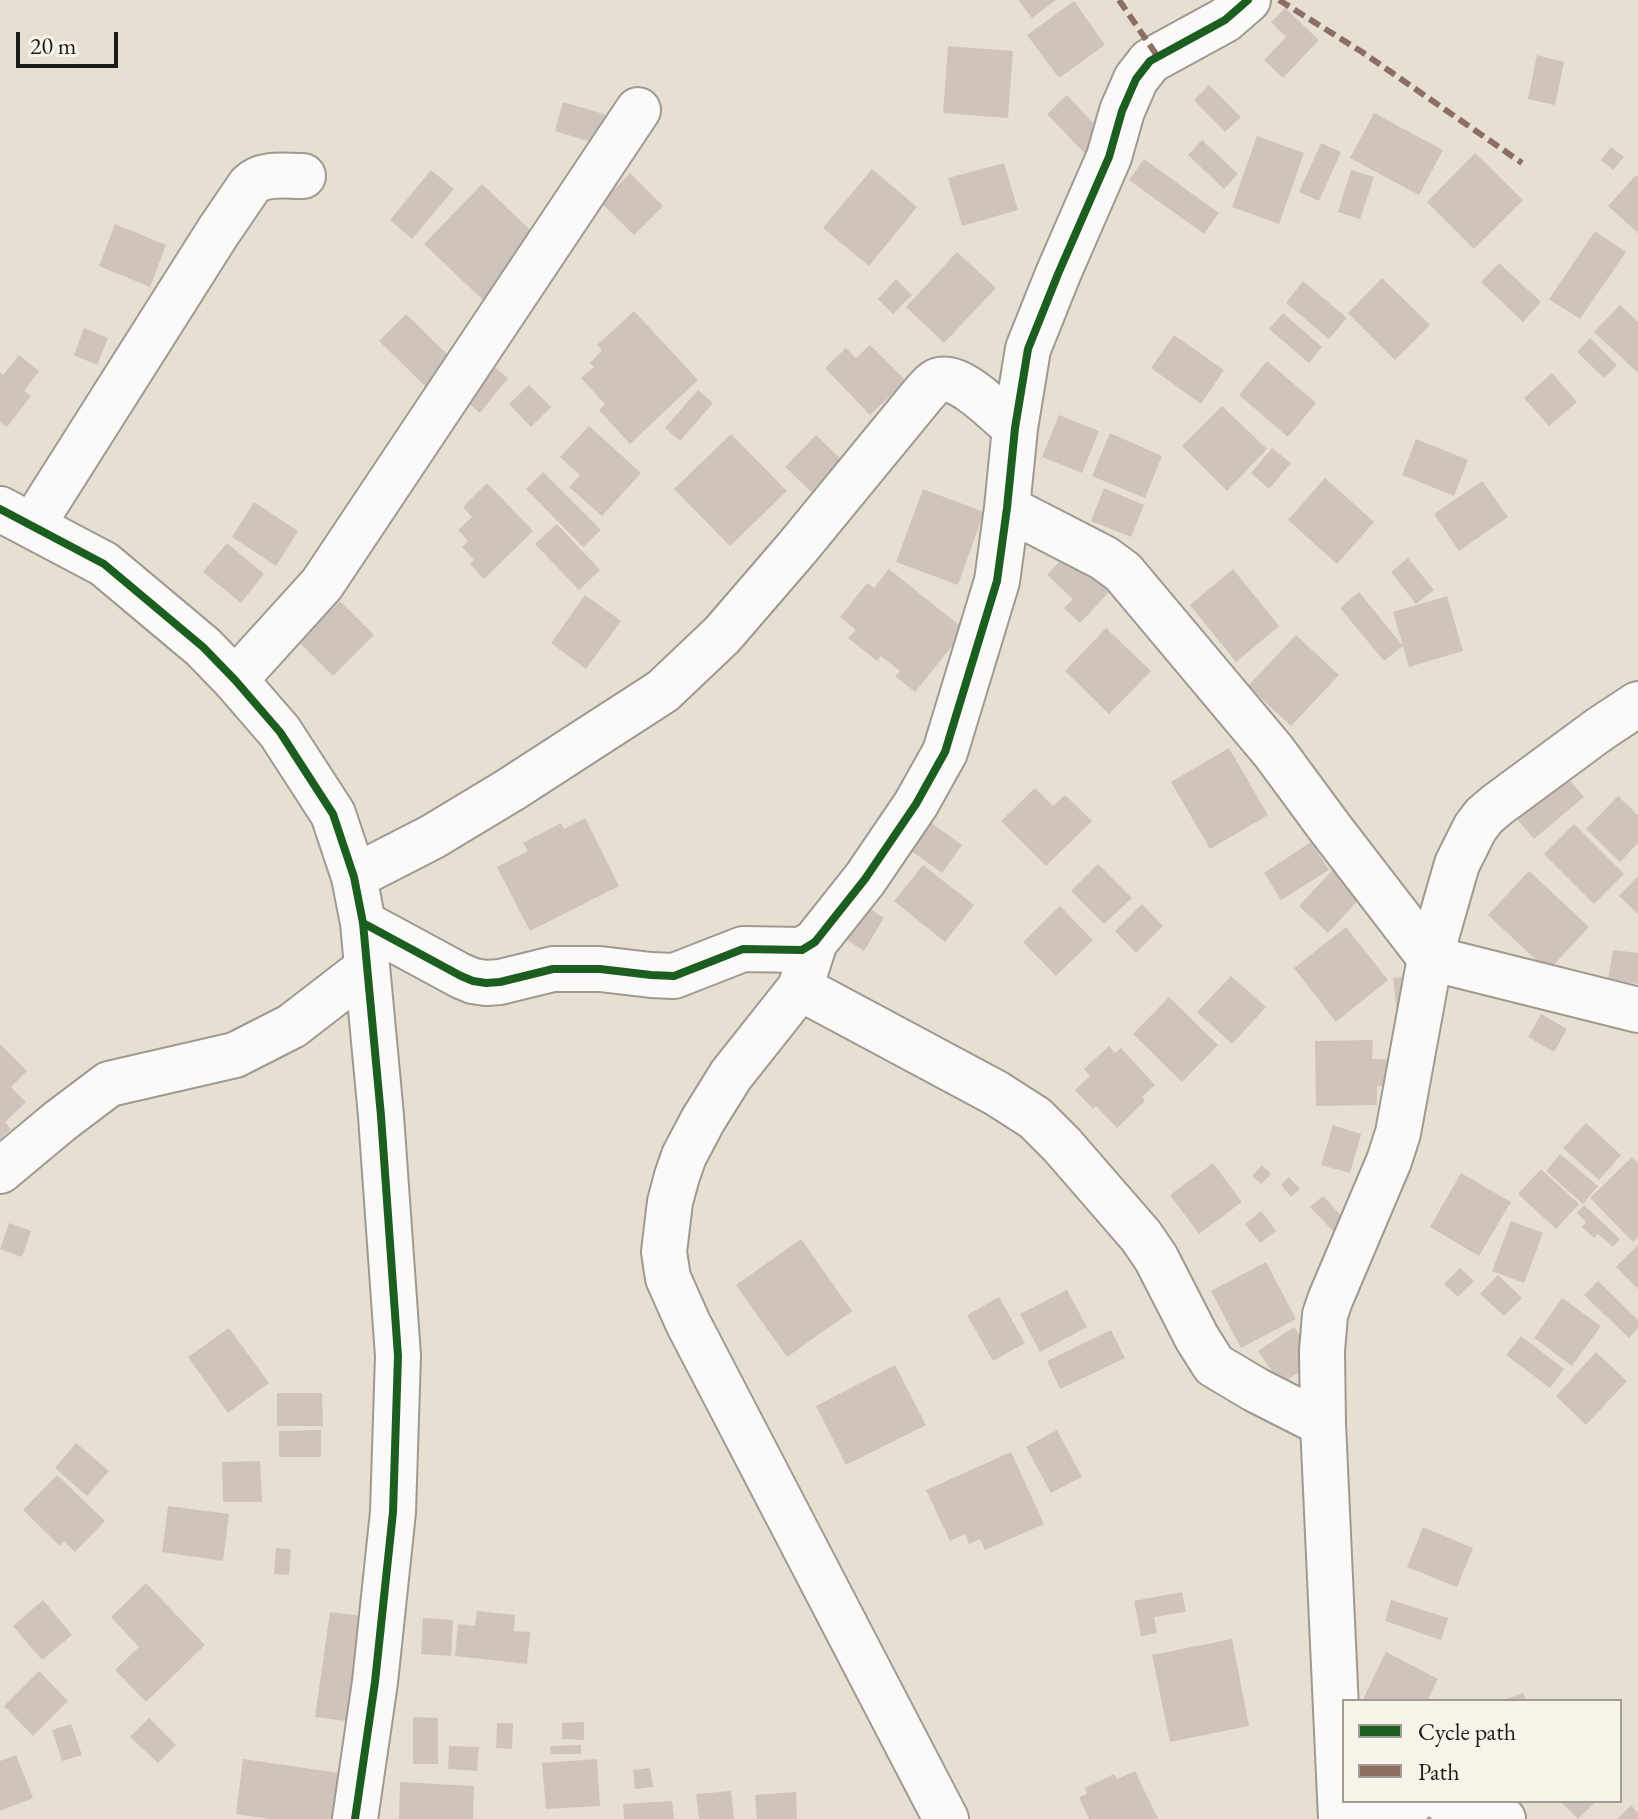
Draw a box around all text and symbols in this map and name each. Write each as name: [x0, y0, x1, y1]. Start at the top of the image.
scale bar: [20, 16, 122, 66]
text: 20 m: [30, 30, 77, 61]
legend: [1342, 1699, 1622, 1803]
text: Cycle path: [1418, 1716, 1516, 1747]
text: Path: [1418, 1756, 1460, 1787]

